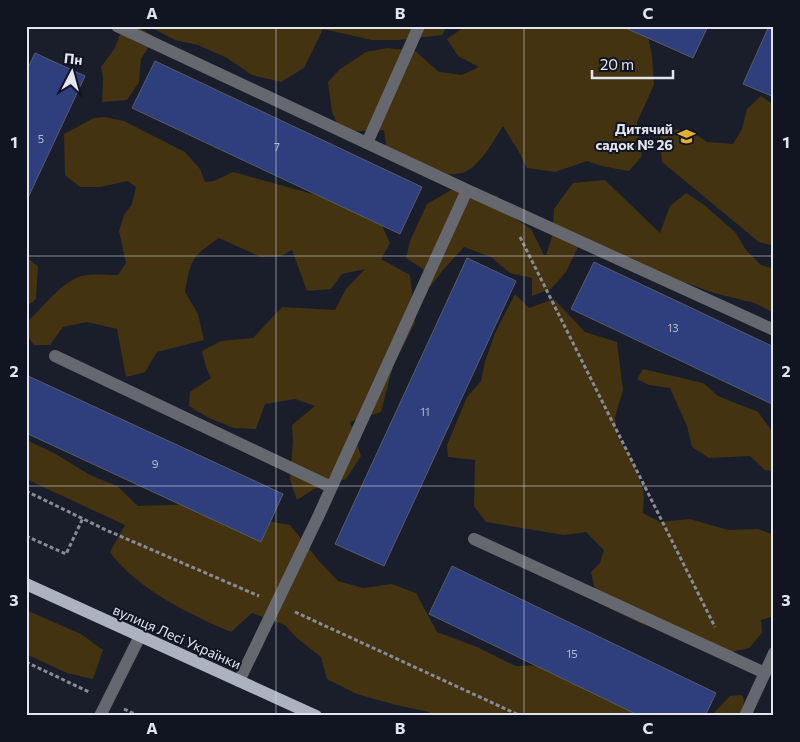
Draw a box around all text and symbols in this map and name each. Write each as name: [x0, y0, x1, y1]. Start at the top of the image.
text: A: [146, 3, 158, 22]
text: B: [395, 3, 406, 22]
text: C: [643, 3, 654, 22]
north arrow: [48, 48, 98, 98]
scale bar: [592, 48, 674, 80]
text: Пн: [63, 49, 84, 68]
text: 20 m: [600, 55, 634, 73]
place label: Дитячий садок № 26: [596, 120, 673, 153]
school or university icon: Дитячий садок № 26: [677, 127, 697, 147]
text: 1: [10, 132, 18, 151]
house number: 5: [38, 132, 44, 145]
text: 1: [782, 132, 790, 151]
house number: 7: [274, 140, 280, 153]
house number: 13: [668, 321, 678, 334]
text: 2: [9, 361, 19, 380]
text: 2: [781, 361, 791, 380]
house number: 11: [420, 405, 430, 418]
house number: 9: [152, 457, 159, 470]
text: 3: [9, 590, 19, 609]
text: 3: [781, 590, 791, 609]
street label: вулиця Лесі Українки: [111, 601, 244, 672]
house number: 15: [566, 647, 578, 660]
text: A: [146, 718, 158, 737]
text: B: [395, 718, 406, 737]
text: C: [643, 718, 654, 737]

